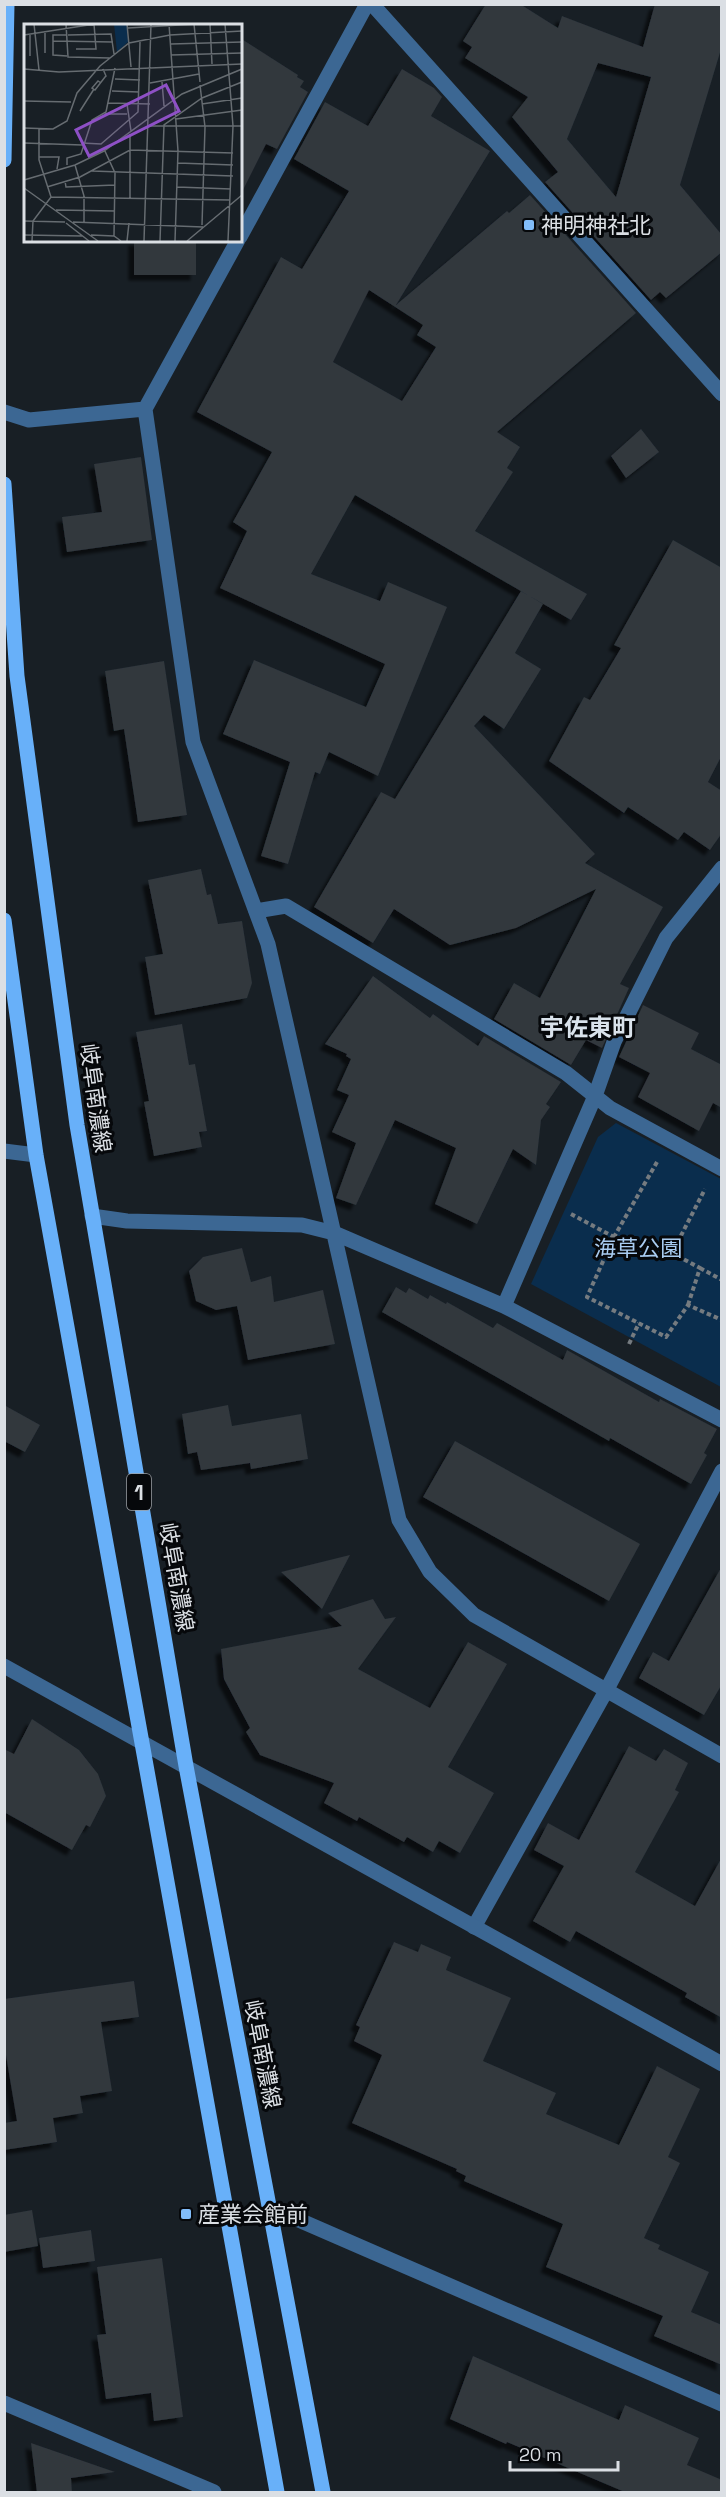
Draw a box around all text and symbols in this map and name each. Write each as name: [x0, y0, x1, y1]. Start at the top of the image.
inset map: [24, 24, 242, 242]
place label: 神明神社北: [541, 211, 651, 239]
marker: 神明神社北: [522, 218, 536, 232]
district label: 宇佐東町: [540, 1012, 636, 1043]
street label: 岐阜南濃線: [74, 1042, 118, 1154]
park label: 海草公園: [594, 1234, 682, 1262]
road number: 1: [127, 1474, 151, 1510]
street label: 岐阜南濃線: [154, 1520, 200, 1634]
street label: 岐阜南濃線: [239, 1997, 287, 2111]
place label: 産業会館前: [198, 2200, 308, 2228]
marker: 産業会館前: [179, 2207, 193, 2221]
scale bar: [510, 2434, 618, 2472]
text: 20 m: [519, 2443, 562, 2466]

